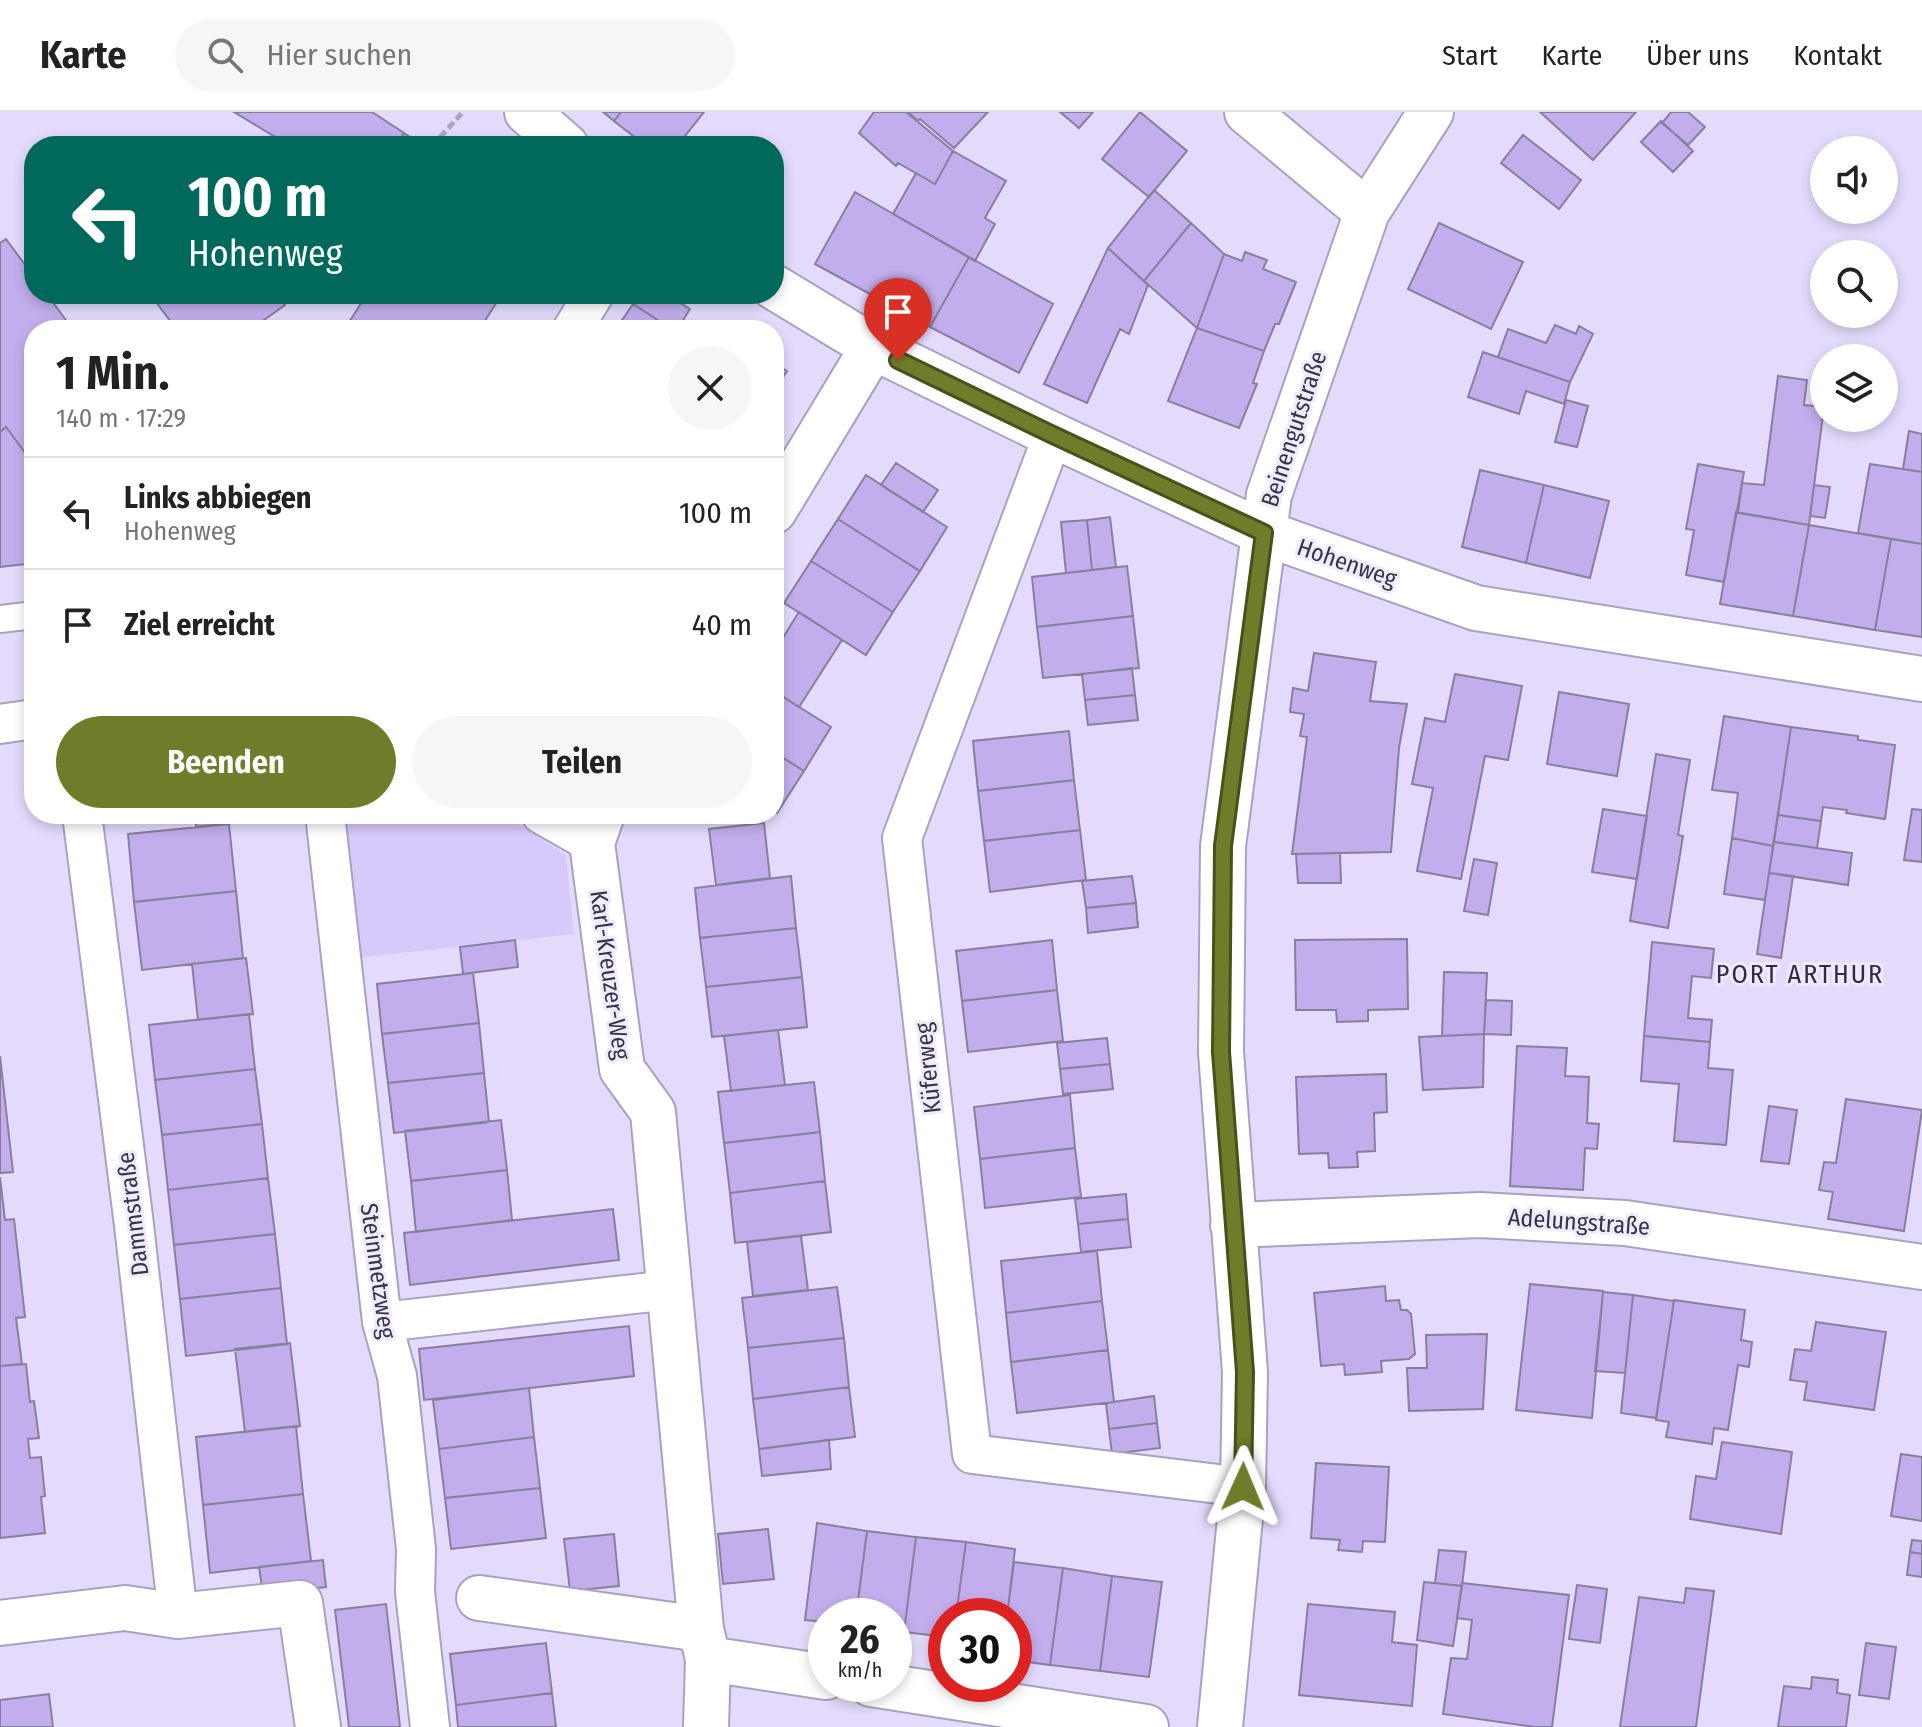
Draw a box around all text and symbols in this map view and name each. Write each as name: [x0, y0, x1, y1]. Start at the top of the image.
search box: [175, 19, 735, 91]
text: Karte: [40, 32, 127, 78]
icon: search: [203, 33, 247, 77]
text: Hier suchen: [267, 37, 412, 73]
text: Start: [1442, 39, 1498, 72]
text: Karte: [1542, 39, 1602, 72]
text: Über uns: [1646, 39, 1749, 72]
text: Kontakt: [1793, 39, 1882, 72]
map controls: [1810, 136, 1898, 432]
button: sound: [1810, 136, 1898, 224]
text: 100 m: [188, 164, 327, 231]
icon: left: [56, 168, 160, 272]
text: Hohenweg: [188, 232, 343, 276]
button: search: [1810, 240, 1898, 328]
pin: [864, 278, 932, 360]
icon: arrive: [876, 290, 920, 334]
text: 1 Min.: [56, 344, 169, 402]
button: layers: [1810, 344, 1898, 432]
button: close: [668, 346, 752, 430]
street label: Beinengutstraße: [1256, 348, 1332, 510]
text: 140 m · 17:29: [56, 403, 186, 434]
text: Links abbiegen: [124, 480, 312, 516]
icon: left: [56, 491, 100, 535]
text: 100 m: [679, 495, 752, 531]
text: Hohenweg: [124, 516, 236, 547]
street label: Hohenweg: [1294, 533, 1401, 593]
icon: arrive: [56, 603, 100, 647]
text: Ziel erreicht: [124, 607, 275, 643]
text: 40 m: [692, 607, 752, 643]
button: Beenden: [56, 716, 396, 808]
button: Teilen: [412, 716, 752, 808]
street label: Karl-Kreuzer-Weg: [584, 888, 636, 1062]
district label: PORT ARTHUR: [1716, 959, 1884, 990]
street label: Küferweg: [909, 1020, 947, 1115]
street label: Dammstraße: [112, 1150, 154, 1278]
street label: Steinmetzweg: [355, 1201, 401, 1341]
street label: Adelungstraße: [1507, 1203, 1651, 1241]
position arrow: [1201, 1445, 1285, 1529]
speed limit sign: 30: [928, 1598, 1032, 1702]
text: 26: [840, 1616, 880, 1664]
text: km/h: [838, 1658, 882, 1682]

